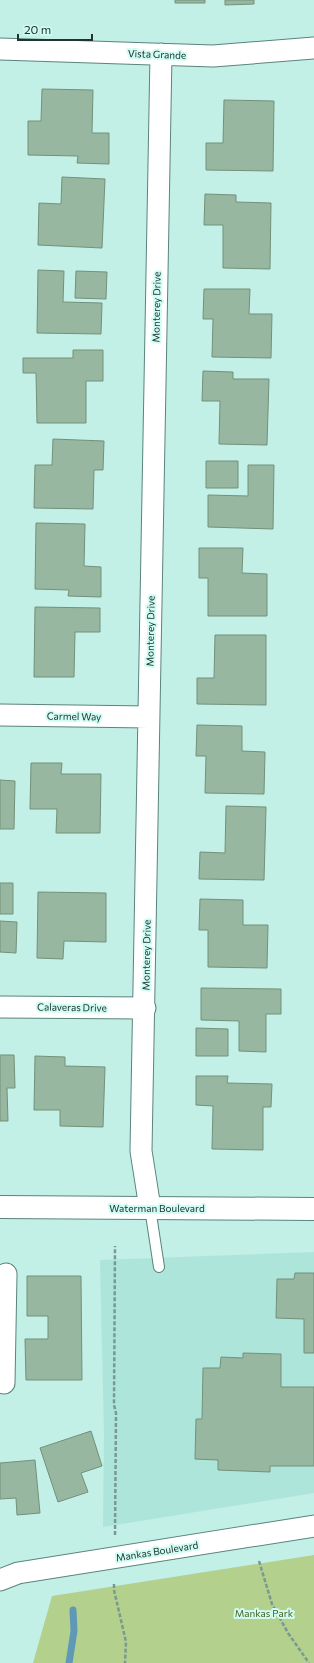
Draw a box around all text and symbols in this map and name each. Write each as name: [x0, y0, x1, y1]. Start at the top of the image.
scale bar: [18, 16, 92, 42]
text: 20 m: [24, 22, 51, 36]
street label: Vista Grande: [128, 47, 186, 61]
street label: Monterey Drive: [149, 272, 163, 342]
street label: Monterey Drive: [143, 596, 157, 666]
street label: Carmel Way: [47, 710, 101, 722]
street label: Monterey Drive: [139, 920, 153, 990]
street label: Calaveras Drive: [37, 1000, 107, 1014]
street label: Waterman Boulevard: [109, 1202, 205, 1214]
street label: Mankas Boulevard: [115, 1539, 199, 1563]
park label: Mankas Park: [235, 1607, 294, 1619]

